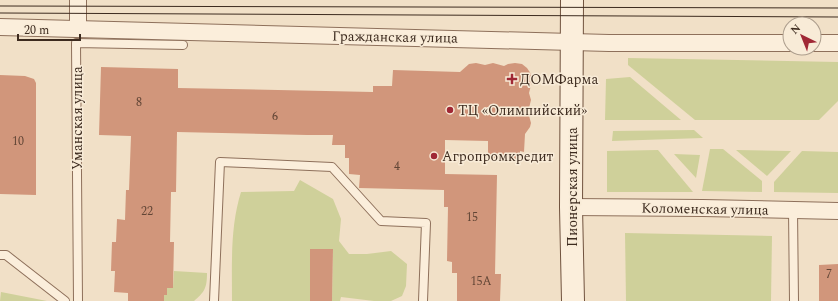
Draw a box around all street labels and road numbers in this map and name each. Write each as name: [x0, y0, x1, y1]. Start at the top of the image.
street label: Гражданская улица: [332, 25, 458, 49]
street label: Уманская улица: [67, 66, 88, 170]
street label: Пионерская улица: [562, 127, 583, 247]
street label: Коломенская улица: [641, 197, 769, 221]

